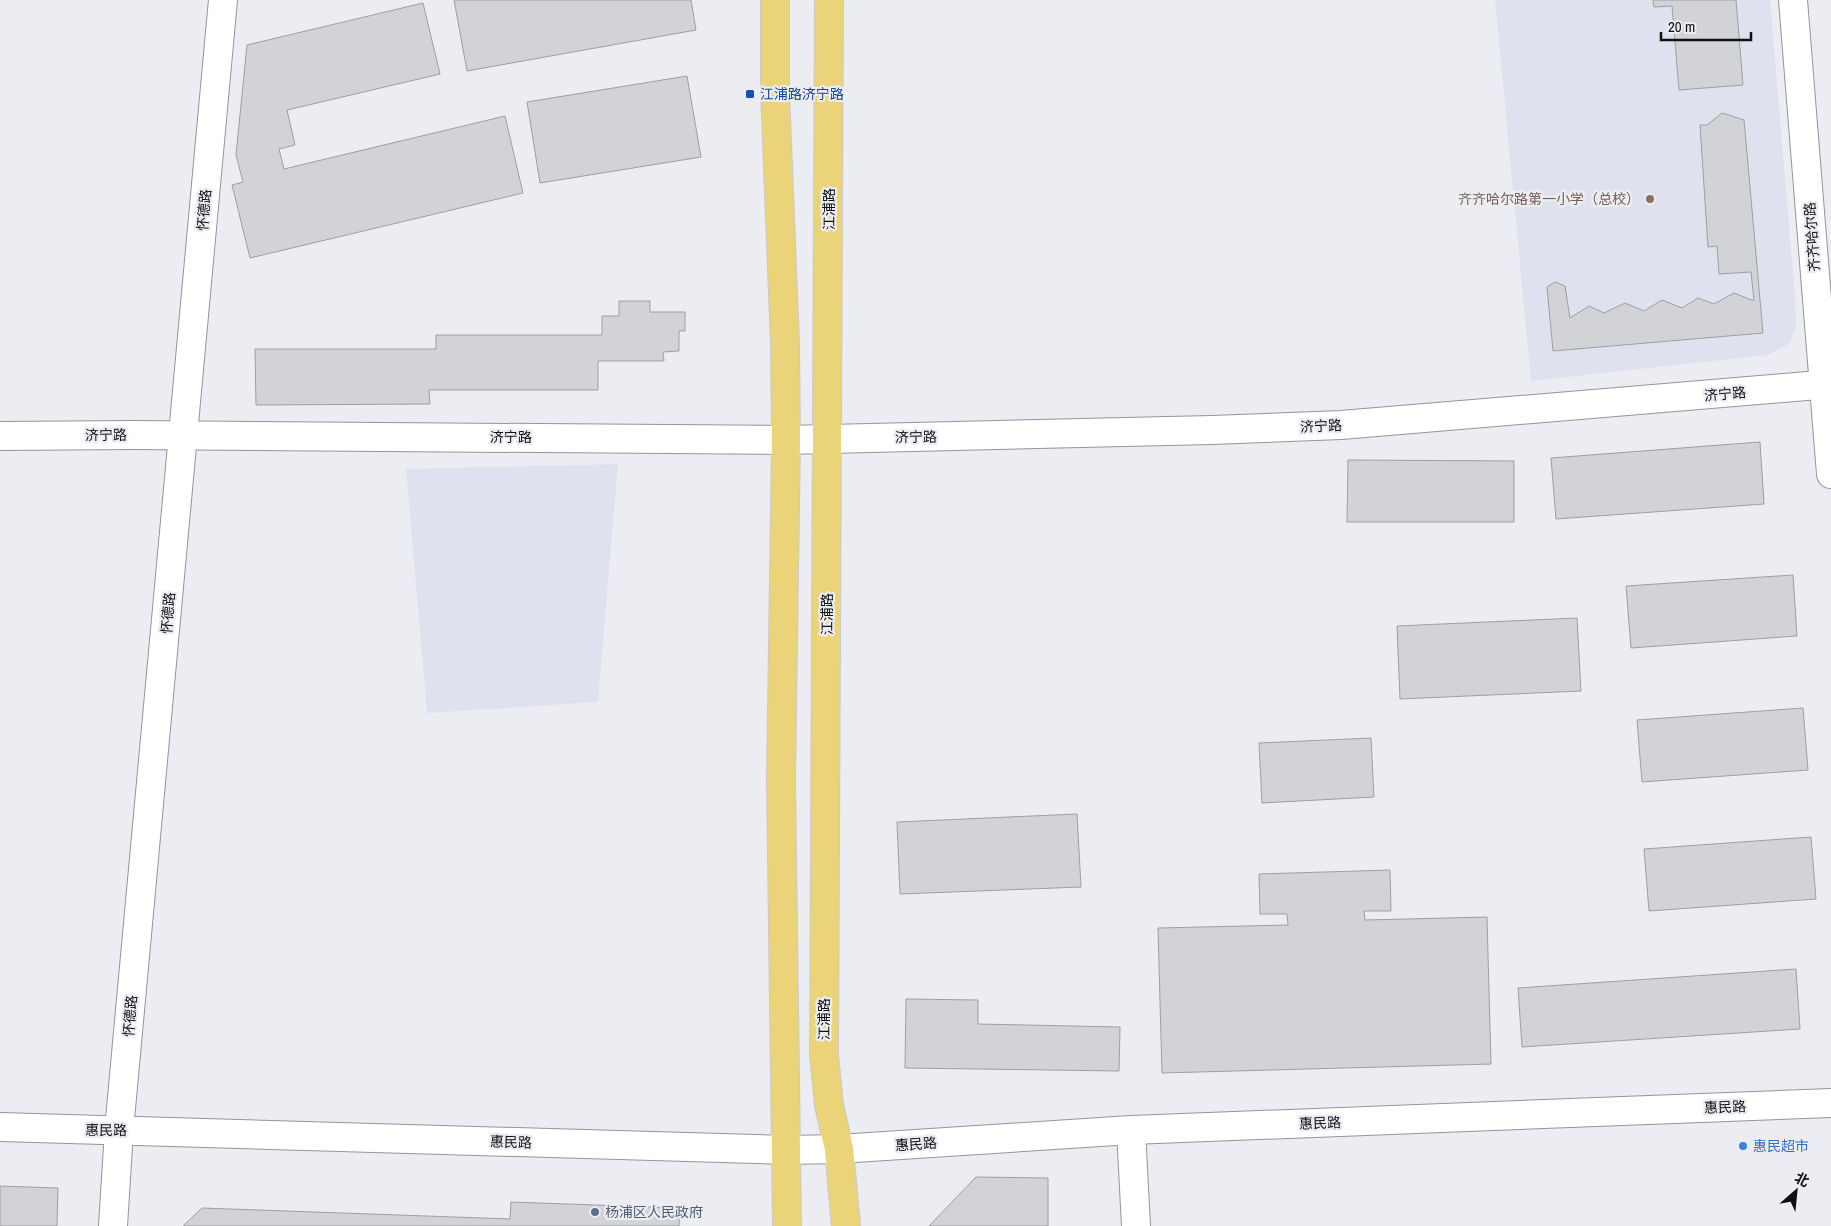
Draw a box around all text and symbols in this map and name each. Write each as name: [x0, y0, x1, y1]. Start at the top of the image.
scale bar: [1661, 10, 1751, 42]
text: 20 m: [1668, 16, 1695, 37]
place label: 江浦路济宁路: [760, 85, 844, 103]
marker: 江浦路济宁路: [744, 88, 756, 100]
street label: 怀德路: [193, 188, 215, 232]
street label: 江浦路: [820, 188, 838, 230]
place label: 齐齐哈尔路第一小学（总校）: [1458, 190, 1640, 208]
marker: 齐齐哈尔路第一小学（总校）: [1644, 193, 1656, 205]
street label: 齐齐哈尔路: [1801, 201, 1823, 273]
street label: 济宁路: [1703, 383, 1747, 405]
street label: 济宁路: [1300, 416, 1342, 436]
street label: 济宁路: [85, 426, 127, 444]
street label: 济宁路: [490, 428, 532, 446]
street label: 济宁路: [895, 428, 937, 446]
street label: 怀德路: [157, 591, 179, 635]
street label: 江浦路: [818, 593, 836, 635]
street label: 怀德路: [119, 994, 141, 1038]
street label: 江浦路: [815, 998, 833, 1040]
street label: 惠民路: [1704, 1097, 1746, 1117]
street label: 惠民路: [1299, 1113, 1341, 1133]
street label: 惠民路: [85, 1121, 127, 1139]
street label: 惠民路: [490, 1132, 532, 1152]
street label: 惠民路: [894, 1134, 938, 1154]
place label: 惠民超市: [1753, 1137, 1809, 1155]
marker: 惠民超市: [1737, 1140, 1749, 1152]
north arrow: [1771, 1166, 1821, 1216]
text: 北: [1792, 1168, 1812, 1191]
place label: 杨浦区人民政府: [605, 1203, 703, 1221]
marker: 杨浦区人民政府: [589, 1206, 601, 1218]

